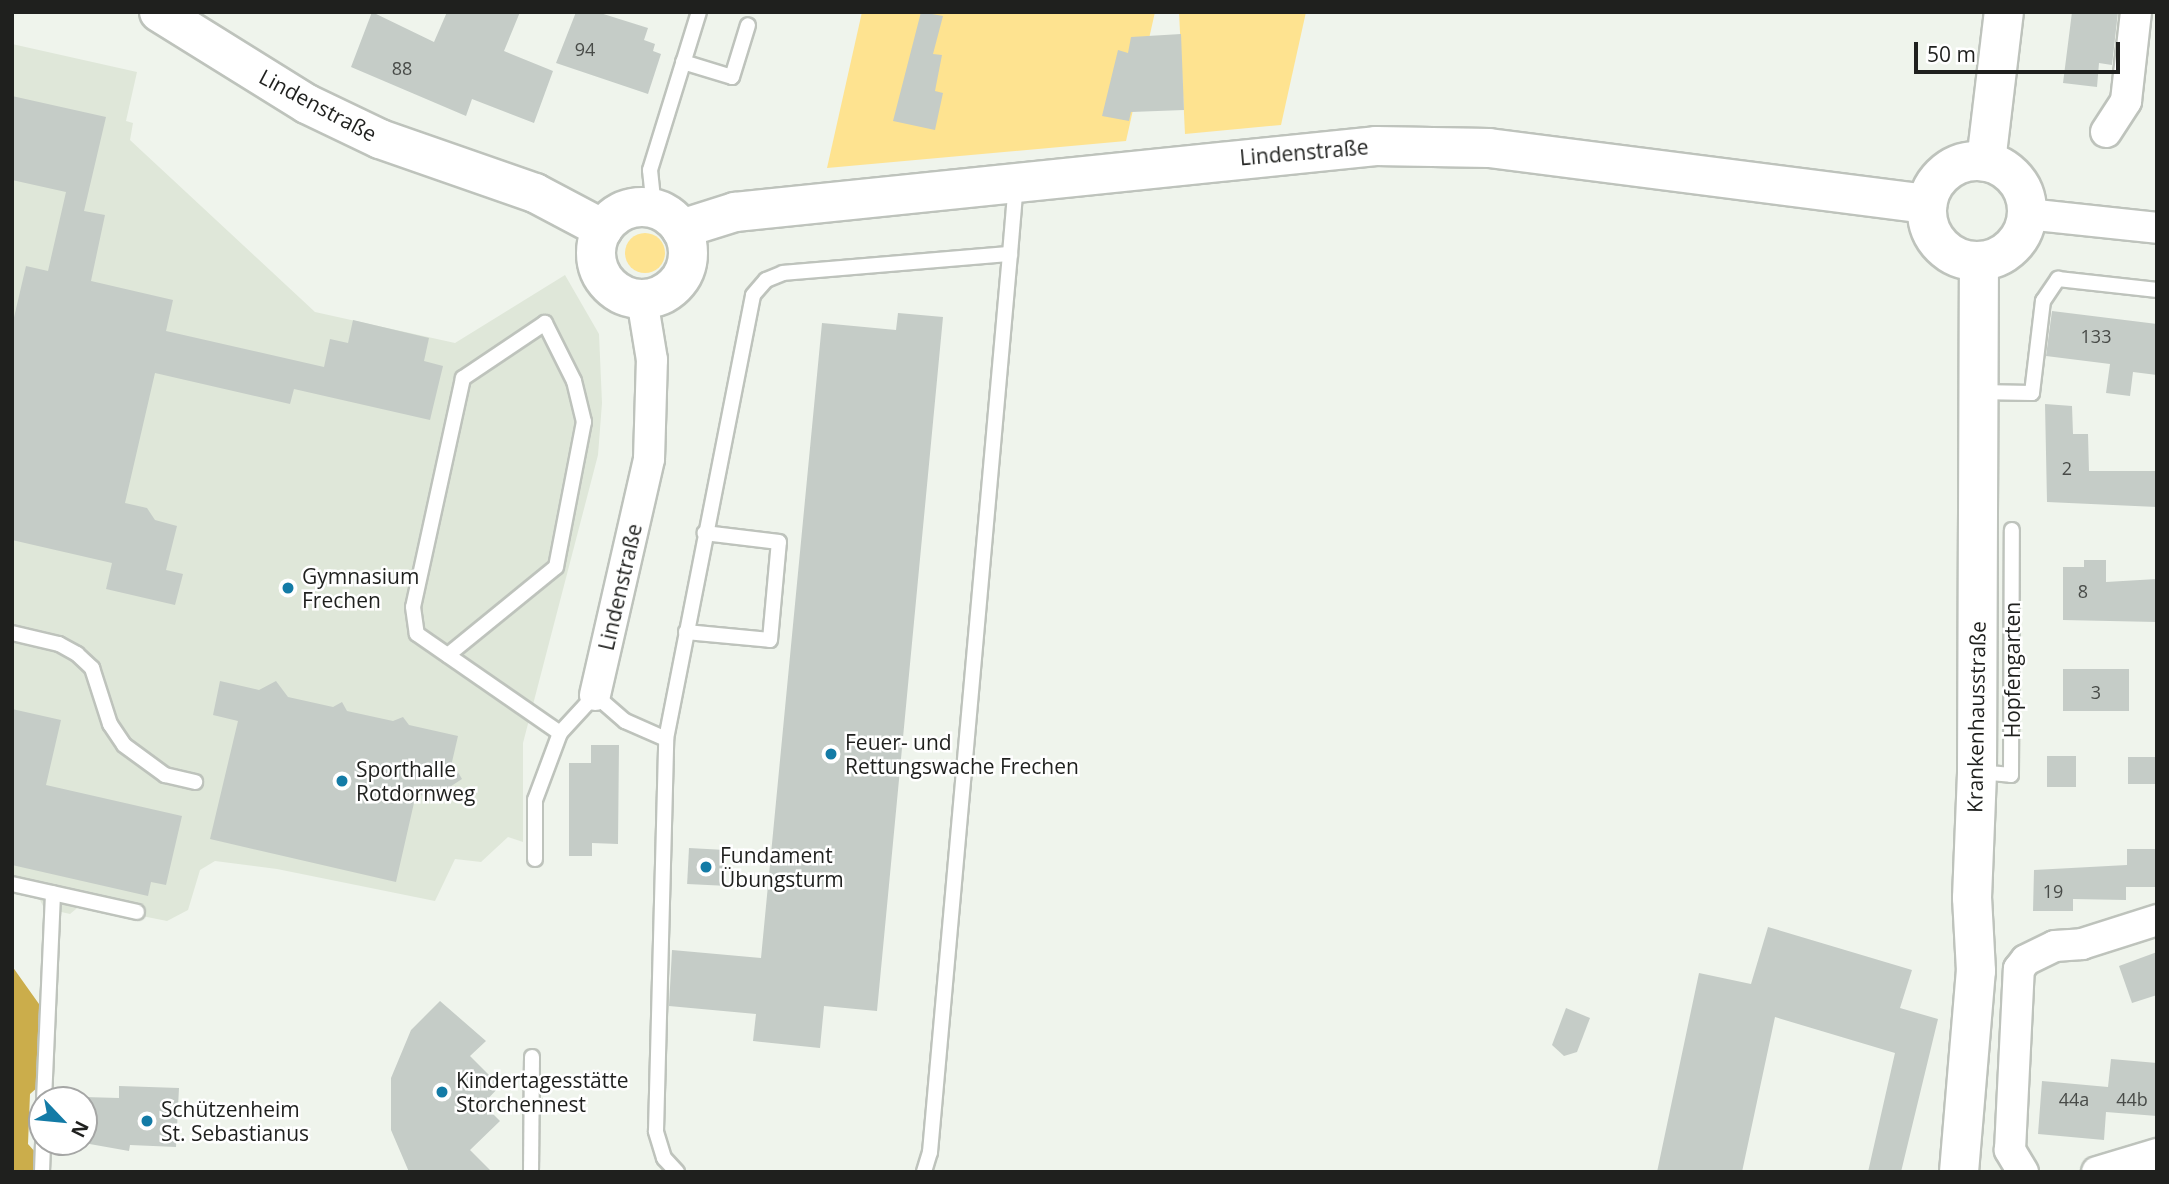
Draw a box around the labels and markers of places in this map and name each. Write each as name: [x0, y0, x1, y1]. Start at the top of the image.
place label: Gymnasium Frechen: [302, 563, 419, 613]
marker: Gymnasium Frechen: [280, 580, 296, 596]
place label: Feuer- und Rettungswache Frechen: [845, 729, 1079, 779]
marker: Feuer- und Rettungswache Frechen: [823, 746, 839, 762]
place label: Sporthalle Rotdornweg: [356, 756, 475, 806]
marker: Sporthalle Rotdornweg: [334, 773, 350, 789]
place label: Fundament Übungsturm: [720, 842, 844, 892]
marker: Fundament Übungsturm: [698, 859, 714, 875]
place label: Kindertagesstätte Storchennest: [456, 1067, 629, 1117]
marker: Kindertagesstätte Storchennest: [434, 1084, 450, 1100]
place label: Schützenheim St. Sebastianus: [161, 1096, 309, 1146]
marker: Schützenheim St. Sebastianus: [139, 1113, 155, 1129]

